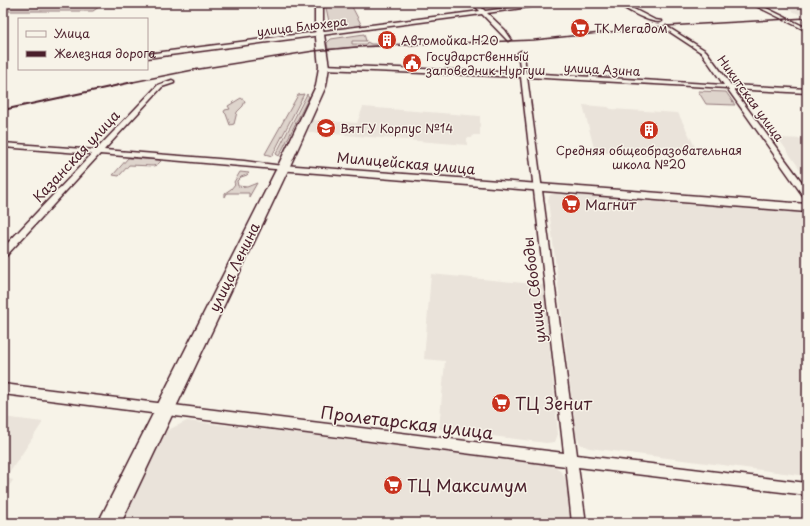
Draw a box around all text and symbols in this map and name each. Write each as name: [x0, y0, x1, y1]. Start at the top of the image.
street label: улица Блюхера: [256, 11, 349, 40]
supermarket icon: ТК Мегадом: [569, 17, 591, 39]
legend: [18, 18, 148, 70]
place label: ТК Мегадом: [594, 19, 668, 37]
text: Улица: [54, 24, 90, 42]
building icon: Автомойка H2O: [376, 29, 398, 51]
place label: Автомойка H2O: [401, 31, 499, 49]
text: Железная дорога: [54, 44, 157, 62]
place label: Государственный заповедник Нургуш: [425, 47, 545, 79]
street label: Никитская улица: [714, 51, 789, 145]
public building icon: Государственный заповедник Нургуш: [401, 52, 423, 74]
street label: улица Азина: [563, 58, 641, 80]
street label: Казанская улица: [28, 105, 125, 207]
school or university icon: ВятГУ Корпус №14: [315, 117, 337, 139]
place label: ВятГУ Корпус №14: [340, 119, 453, 137]
building icon: Средняя общеобразовательная школа №20: [638, 119, 660, 141]
place label: Средняя общеобразовательная школа №20: [556, 141, 742, 173]
street label: Милицейская улица: [336, 146, 476, 180]
supermarket icon: Магнит: [560, 193, 582, 215]
place label: Магнит: [585, 194, 637, 215]
street label: улица Ленина: [203, 219, 265, 315]
street label: улица Свободы: [517, 236, 551, 344]
place label: ТЦ Зенит: [515, 390, 592, 416]
supermarket icon: ТЦ Зенит: [490, 392, 512, 414]
street label: Пролетарская улица: [319, 399, 495, 446]
place label: ТЦ Максимум: [407, 472, 527, 498]
supermarket icon: ТЦ Максимум: [382, 474, 404, 496]

